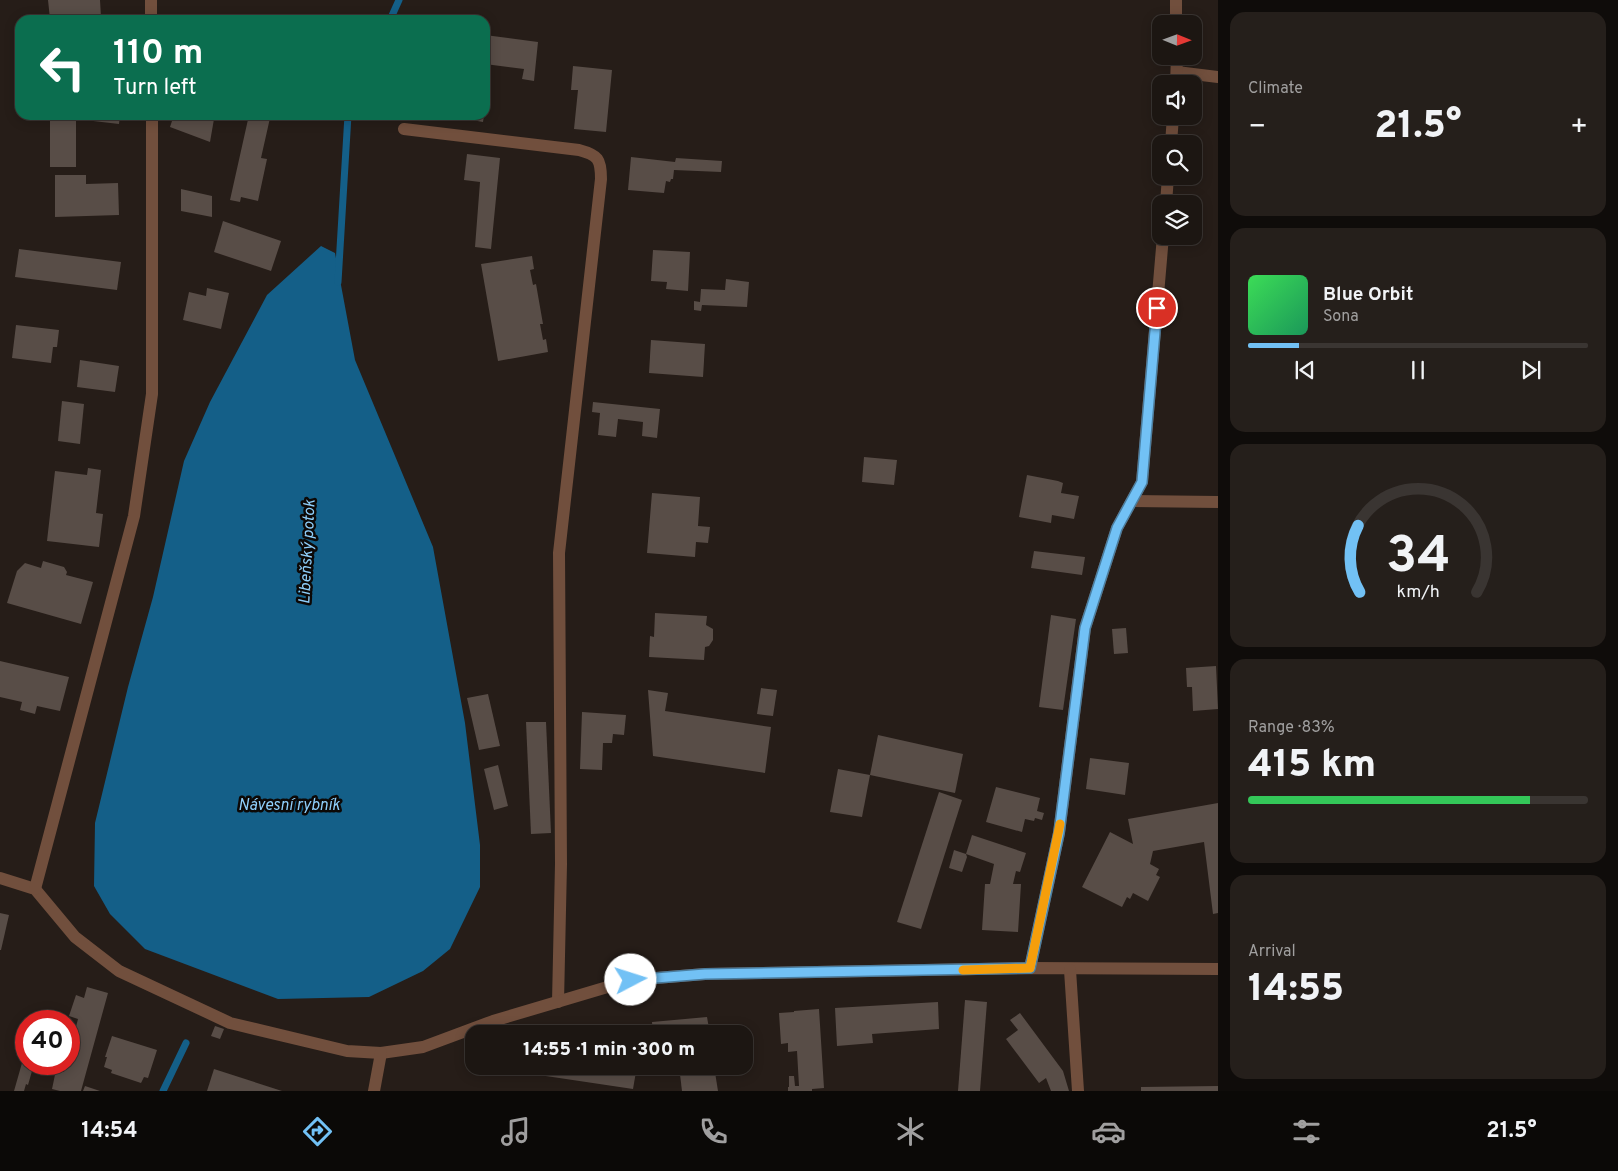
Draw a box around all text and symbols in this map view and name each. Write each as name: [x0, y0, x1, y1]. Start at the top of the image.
north arrow: [1152, 15, 1202, 65]
map controls: [1152, 15, 1202, 245]
text: 110 m: [113, 32, 203, 76]
icon: left: [30, 35, 95, 100]
text: Turn left: [113, 75, 196, 102]
button: sound: [1152, 75, 1202, 125]
text: Climate: [1248, 79, 1303, 99]
text: 21.5°: [1374, 103, 1462, 152]
text: −: [1248, 110, 1266, 146]
text: +: [1570, 110, 1588, 146]
button: search: [1152, 135, 1202, 185]
button: layers: [1152, 195, 1202, 245]
text: Blue Orbit: [1323, 283, 1413, 307]
pin: [1136, 287, 1178, 329]
icon: arrive: [1143, 294, 1171, 322]
text: Sona: [1323, 307, 1359, 327]
icon: previous: [1291, 356, 1319, 384]
icon: pause: [1404, 356, 1432, 384]
icon: next: [1517, 356, 1545, 384]
water label: Libeňský potok: [295, 498, 321, 605]
text: 34: [1386, 525, 1450, 591]
text: km/h: [1396, 581, 1440, 604]
text: Range · 83%: [1248, 718, 1335, 738]
text: 415 km: [1248, 742, 1376, 791]
water label: Návesní rybník: [238, 796, 341, 816]
text: Arrival: [1248, 942, 1296, 962]
position arrow: [604, 953, 656, 1005]
text: 14:55: [1248, 966, 1344, 1015]
speed limit sign: 40: [15, 1010, 80, 1075]
text: 14:55 · 1 min · 300 m: [523, 1038, 695, 1062]
icon: directions: [300, 1114, 335, 1149]
icon: music: [498, 1114, 533, 1149]
icon: phone: [696, 1114, 731, 1149]
icon: climate: [893, 1114, 928, 1149]
icon: car: [1091, 1114, 1126, 1149]
icon: filters: [1289, 1114, 1324, 1149]
text: 14:54: [81, 1118, 138, 1145]
text: 21.5°: [1486, 1118, 1537, 1145]

